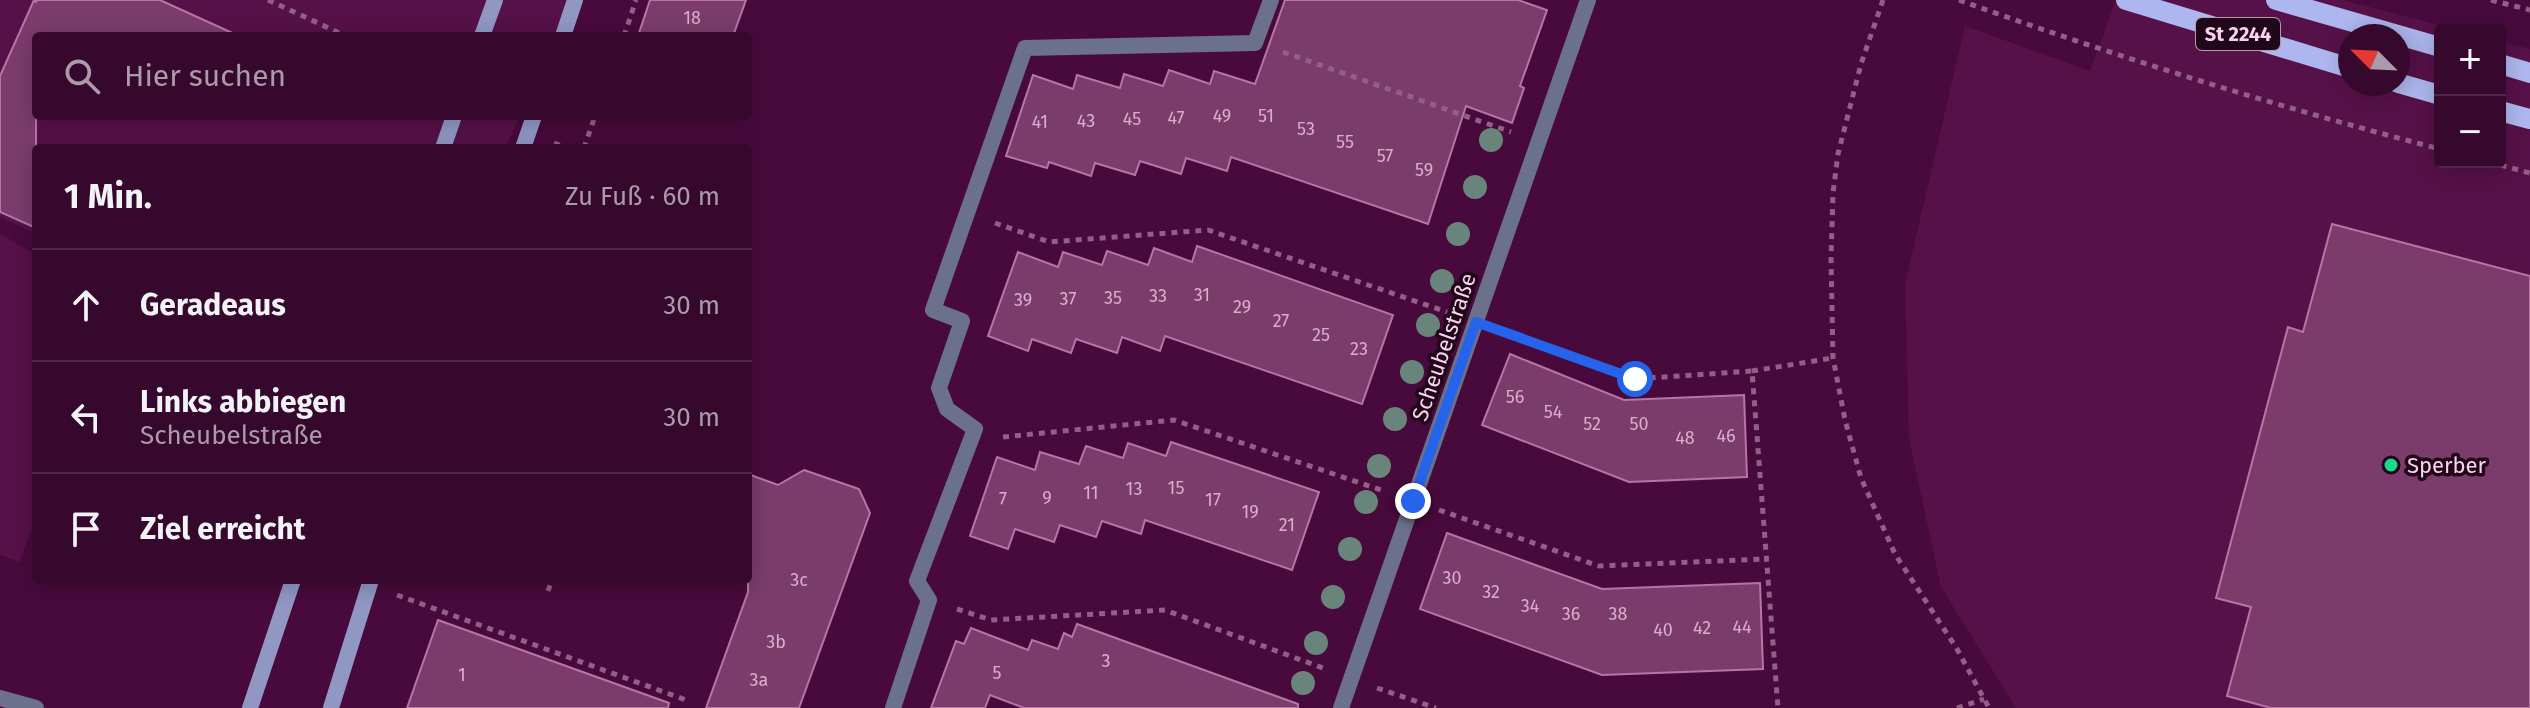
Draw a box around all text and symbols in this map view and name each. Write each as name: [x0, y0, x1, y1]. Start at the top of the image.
house number: 18: [683, 7, 701, 29]
road number: St 2244: [2196, 18, 2280, 50]
north arrow: [2338, 24, 2410, 96]
map controls: [2434, 24, 2506, 168]
button: +: [2434, 24, 2506, 96]
search box: [32, 32, 752, 120]
icon: search: [60, 54, 104, 98]
text: Hier suchen: [124, 58, 286, 94]
button: −: [2434, 96, 2506, 168]
house number: 49: [1213, 105, 1231, 127]
house number: 51: [1258, 105, 1274, 127]
house number: 47: [1167, 107, 1185, 129]
house number: 45: [1123, 108, 1141, 130]
house number: 43: [1077, 110, 1095, 132]
house number: 41: [1032, 111, 1048, 133]
house number: 53: [1297, 118, 1315, 140]
house number: 55: [1336, 131, 1354, 153]
house number: 57: [1377, 145, 1393, 167]
house number: 59: [1415, 159, 1433, 181]
text: 1 Min.: [64, 176, 152, 217]
text: Zu Fuß · 60 m: [565, 181, 720, 212]
street label: Scheubelstraße: [1406, 269, 1482, 425]
icon: ahead: [64, 283, 108, 327]
house number: 31: [1194, 284, 1210, 306]
house number: 33: [1149, 285, 1167, 307]
text: Geradeaus: [140, 287, 286, 323]
house number: 35: [1104, 287, 1122, 309]
house number: 37: [1060, 288, 1076, 310]
house number: 39: [1014, 289, 1032, 311]
text: 30 m: [663, 290, 720, 321]
house number: 29: [1233, 296, 1251, 318]
house number: 27: [1273, 310, 1289, 332]
house number: 25: [1312, 324, 1330, 346]
house number: 23: [1350, 338, 1368, 360]
route start: [1617, 361, 1653, 397]
text: Links abbiegen: [140, 384, 346, 420]
house number: 56: [1506, 386, 1524, 408]
icon: left: [64, 395, 108, 439]
house number: 54: [1544, 401, 1563, 423]
text: 30 m: [663, 402, 720, 433]
house number: 52: [1583, 413, 1601, 435]
house number: 50: [1629, 413, 1649, 435]
text: Scheubelstraße: [140, 420, 323, 451]
house number: 46: [1716, 425, 1736, 447]
house number: 48: [1675, 427, 1695, 449]
place label: Sperber: [2407, 452, 2487, 479]
marker: Sperber: [2382, 456, 2400, 474]
house number: 15: [1168, 477, 1184, 499]
house number: 13: [1126, 478, 1142, 500]
house number: 11: [1083, 482, 1099, 504]
route end: [1395, 483, 1431, 519]
house number: 9: [1042, 487, 1052, 509]
house number: 7: [999, 488, 1007, 510]
house number: 17: [1205, 489, 1221, 511]
house number: 19: [1241, 501, 1259, 523]
icon: arrive: [64, 507, 108, 551]
text: Ziel erreicht: [140, 511, 305, 547]
house number: 21: [1279, 514, 1295, 536]
house number: 30: [1442, 567, 1462, 589]
house number: 3c: [790, 569, 808, 591]
house number: 32: [1482, 581, 1500, 603]
house number: 34: [1521, 595, 1540, 617]
house number: 36: [1562, 603, 1580, 625]
house number: 38: [1609, 603, 1628, 625]
house number: 44: [1732, 616, 1752, 638]
house number: 42: [1693, 617, 1711, 639]
house number: 40: [1653, 619, 1673, 641]
house number: 3b: [766, 631, 786, 653]
house number: 3: [1102, 650, 1110, 672]
house number: 5: [992, 662, 1002, 684]
house number: 1: [458, 664, 466, 686]
house number: 3a: [750, 669, 768, 691]

